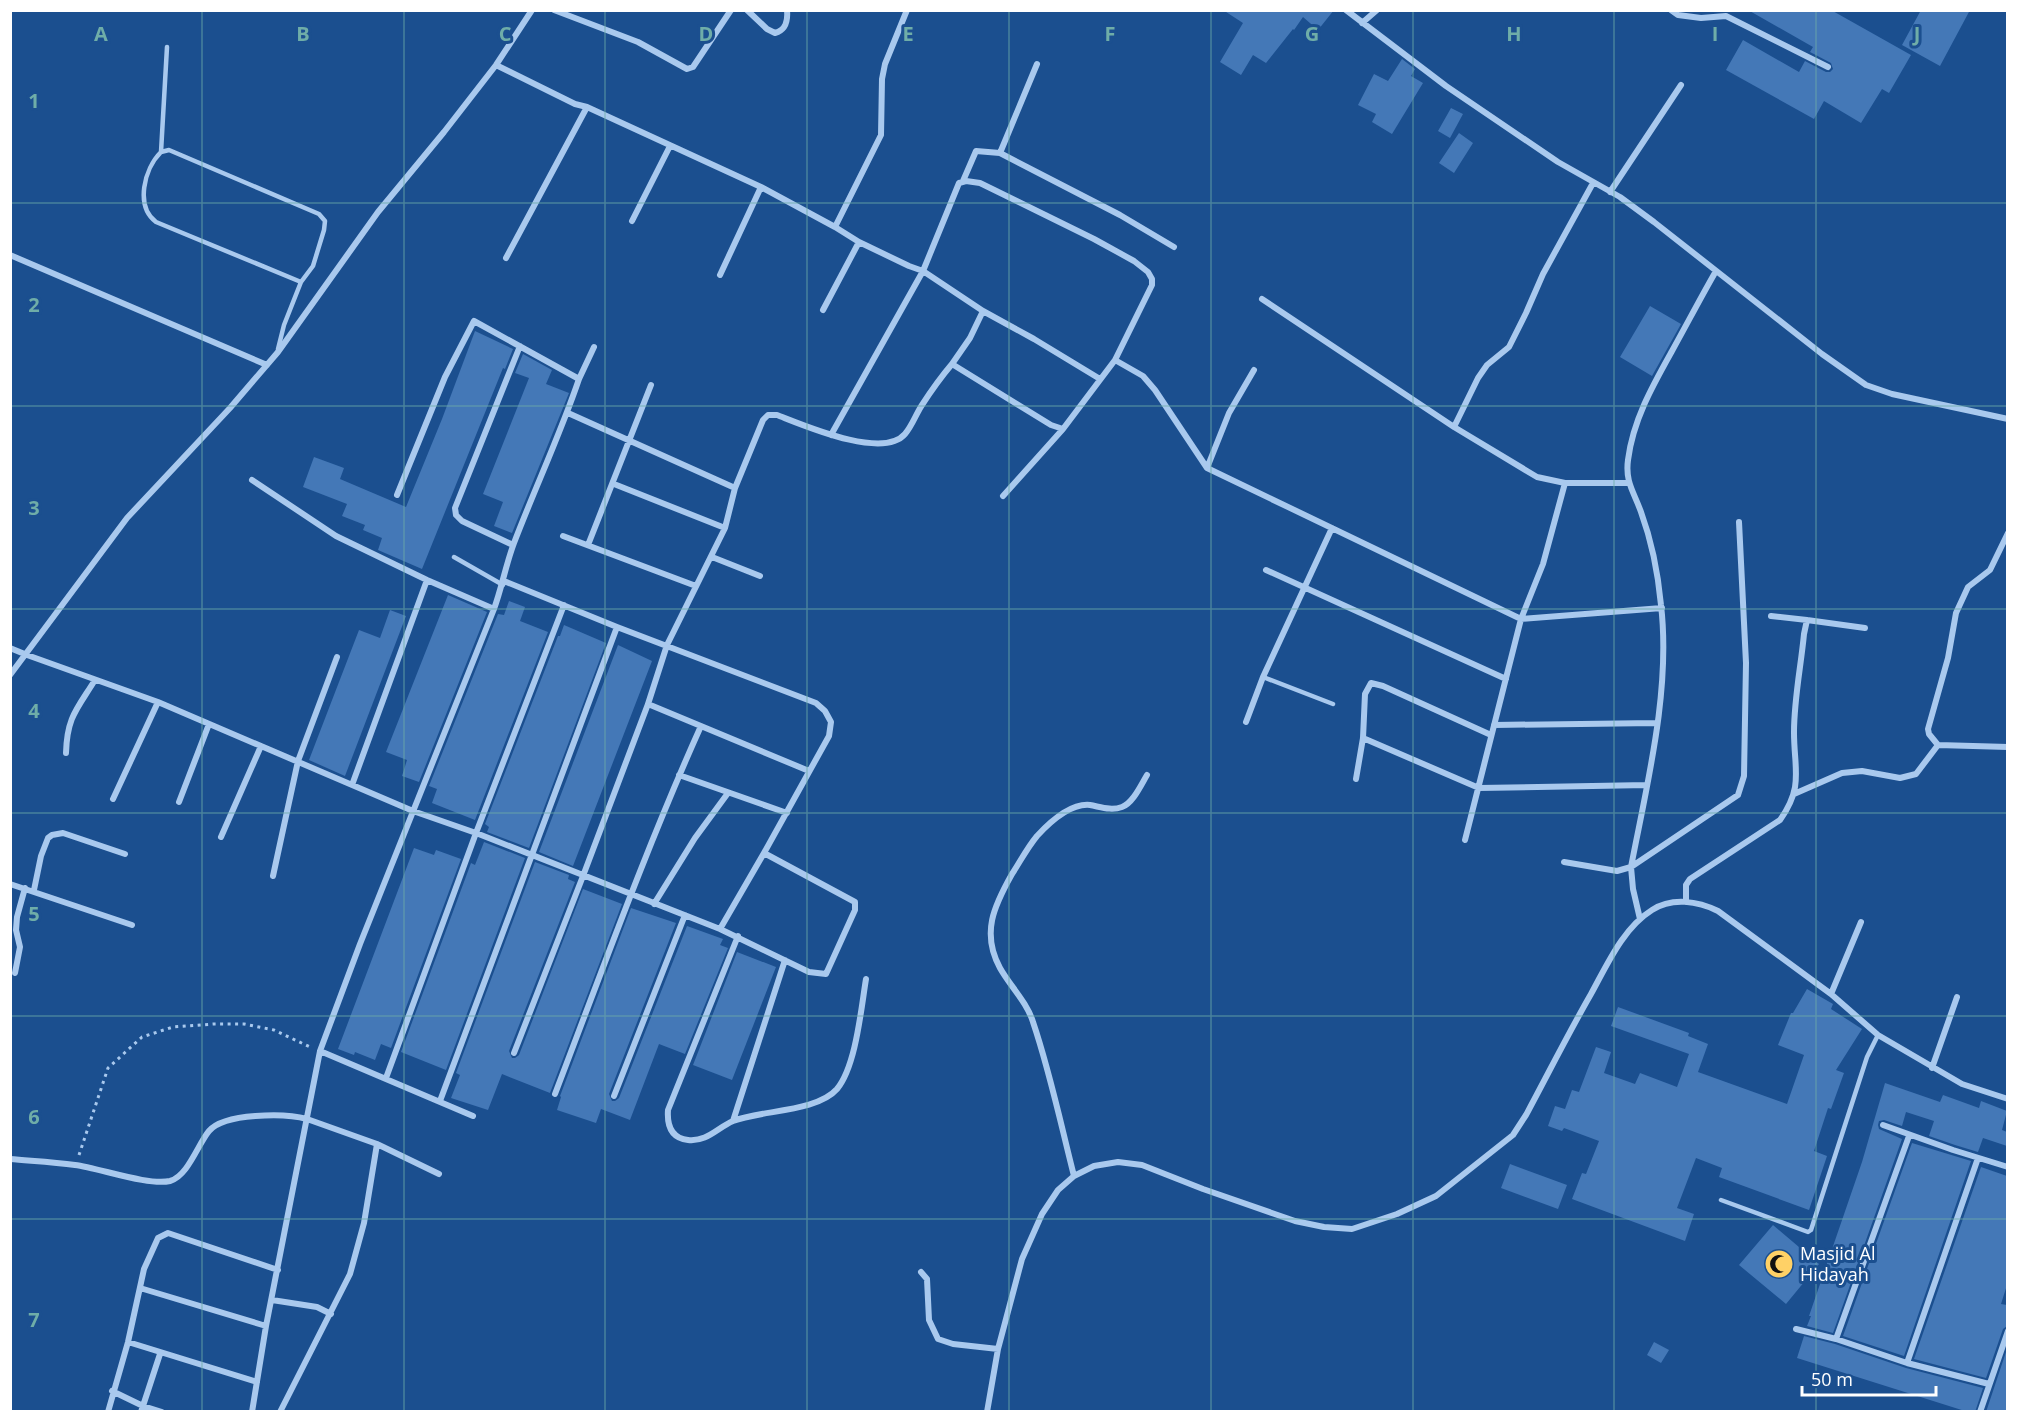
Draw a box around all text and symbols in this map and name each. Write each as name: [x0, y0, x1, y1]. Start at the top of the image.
text: A: [94, 20, 108, 47]
text: B: [296, 20, 310, 47]
text: C: [499, 20, 512, 47]
text: D: [699, 20, 713, 47]
text: E: [902, 20, 914, 47]
text: F: [1105, 20, 1115, 47]
text: G: [1305, 20, 1319, 47]
text: H: [1506, 20, 1522, 47]
text: I: [1712, 20, 1718, 47]
text: J: [1912, 20, 1920, 47]
text: 1: [28, 87, 40, 114]
text: 2: [28, 291, 40, 318]
text: 3: [28, 494, 40, 521]
text: 4: [28, 697, 40, 724]
text: 5: [28, 900, 40, 927]
text: 6: [28, 1103, 40, 1130]
place label: Masjid Al Hidayah: [1800, 1241, 1875, 1286]
mosque icon: Masjid Al Hidayah: [1763, 1248, 1795, 1280]
text: 7: [28, 1306, 40, 1333]
scale bar: [1802, 1359, 1936, 1397]
text: 50 m: [1811, 1367, 1853, 1391]

